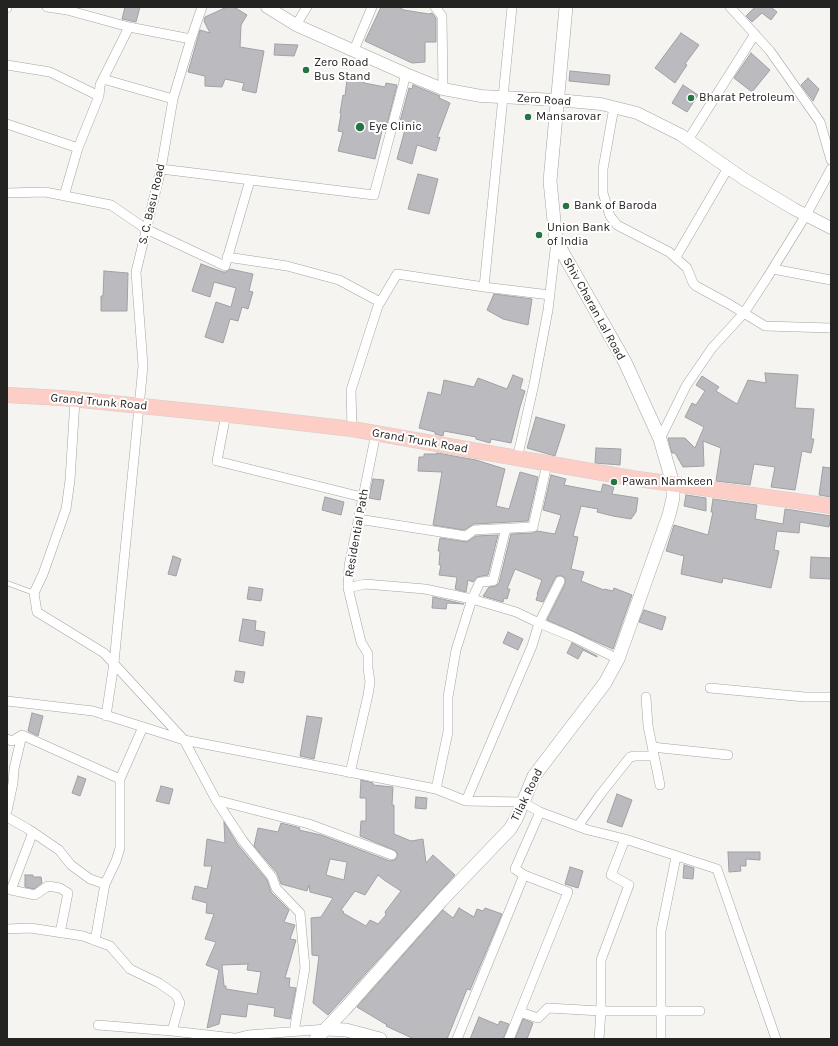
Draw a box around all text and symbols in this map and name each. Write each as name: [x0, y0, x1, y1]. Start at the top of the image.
place label: Zero Road Bus Stand: [314, 56, 371, 84]
marker: Zero Road Bus Stand: [301, 65, 311, 75]
street label: Zero Road: [516, 91, 572, 109]
place label: Bharat Petroleum: [699, 91, 795, 105]
marker: Bharat Petroleum: [686, 93, 696, 103]
place label: Mansarovar: [536, 110, 601, 124]
marker: Mansarovar: [523, 112, 533, 122]
place label: Eye Clinic: [369, 120, 422, 134]
marker: Eye Clinic: [354, 121, 366, 133]
street label: S. C. Basu Road: [136, 162, 168, 246]
place label: Bank of Baroda: [574, 199, 657, 213]
marker: Bank of Baroda: [561, 201, 571, 211]
place label: Union Bank of India: [547, 221, 610, 249]
marker: Union Bank of India: [534, 230, 544, 240]
street label: Shiv Charan Lal Road: [560, 255, 628, 363]
street label: Grand Trunk Road: [50, 391, 148, 413]
street label: Grand Trunk Road: [371, 425, 469, 457]
place label: Pawan Namkeen: [622, 475, 713, 489]
marker: Pawan Namkeen: [609, 477, 619, 487]
street label: Residential Path: [342, 488, 372, 578]
street label: Tilak Road: [508, 766, 546, 824]

